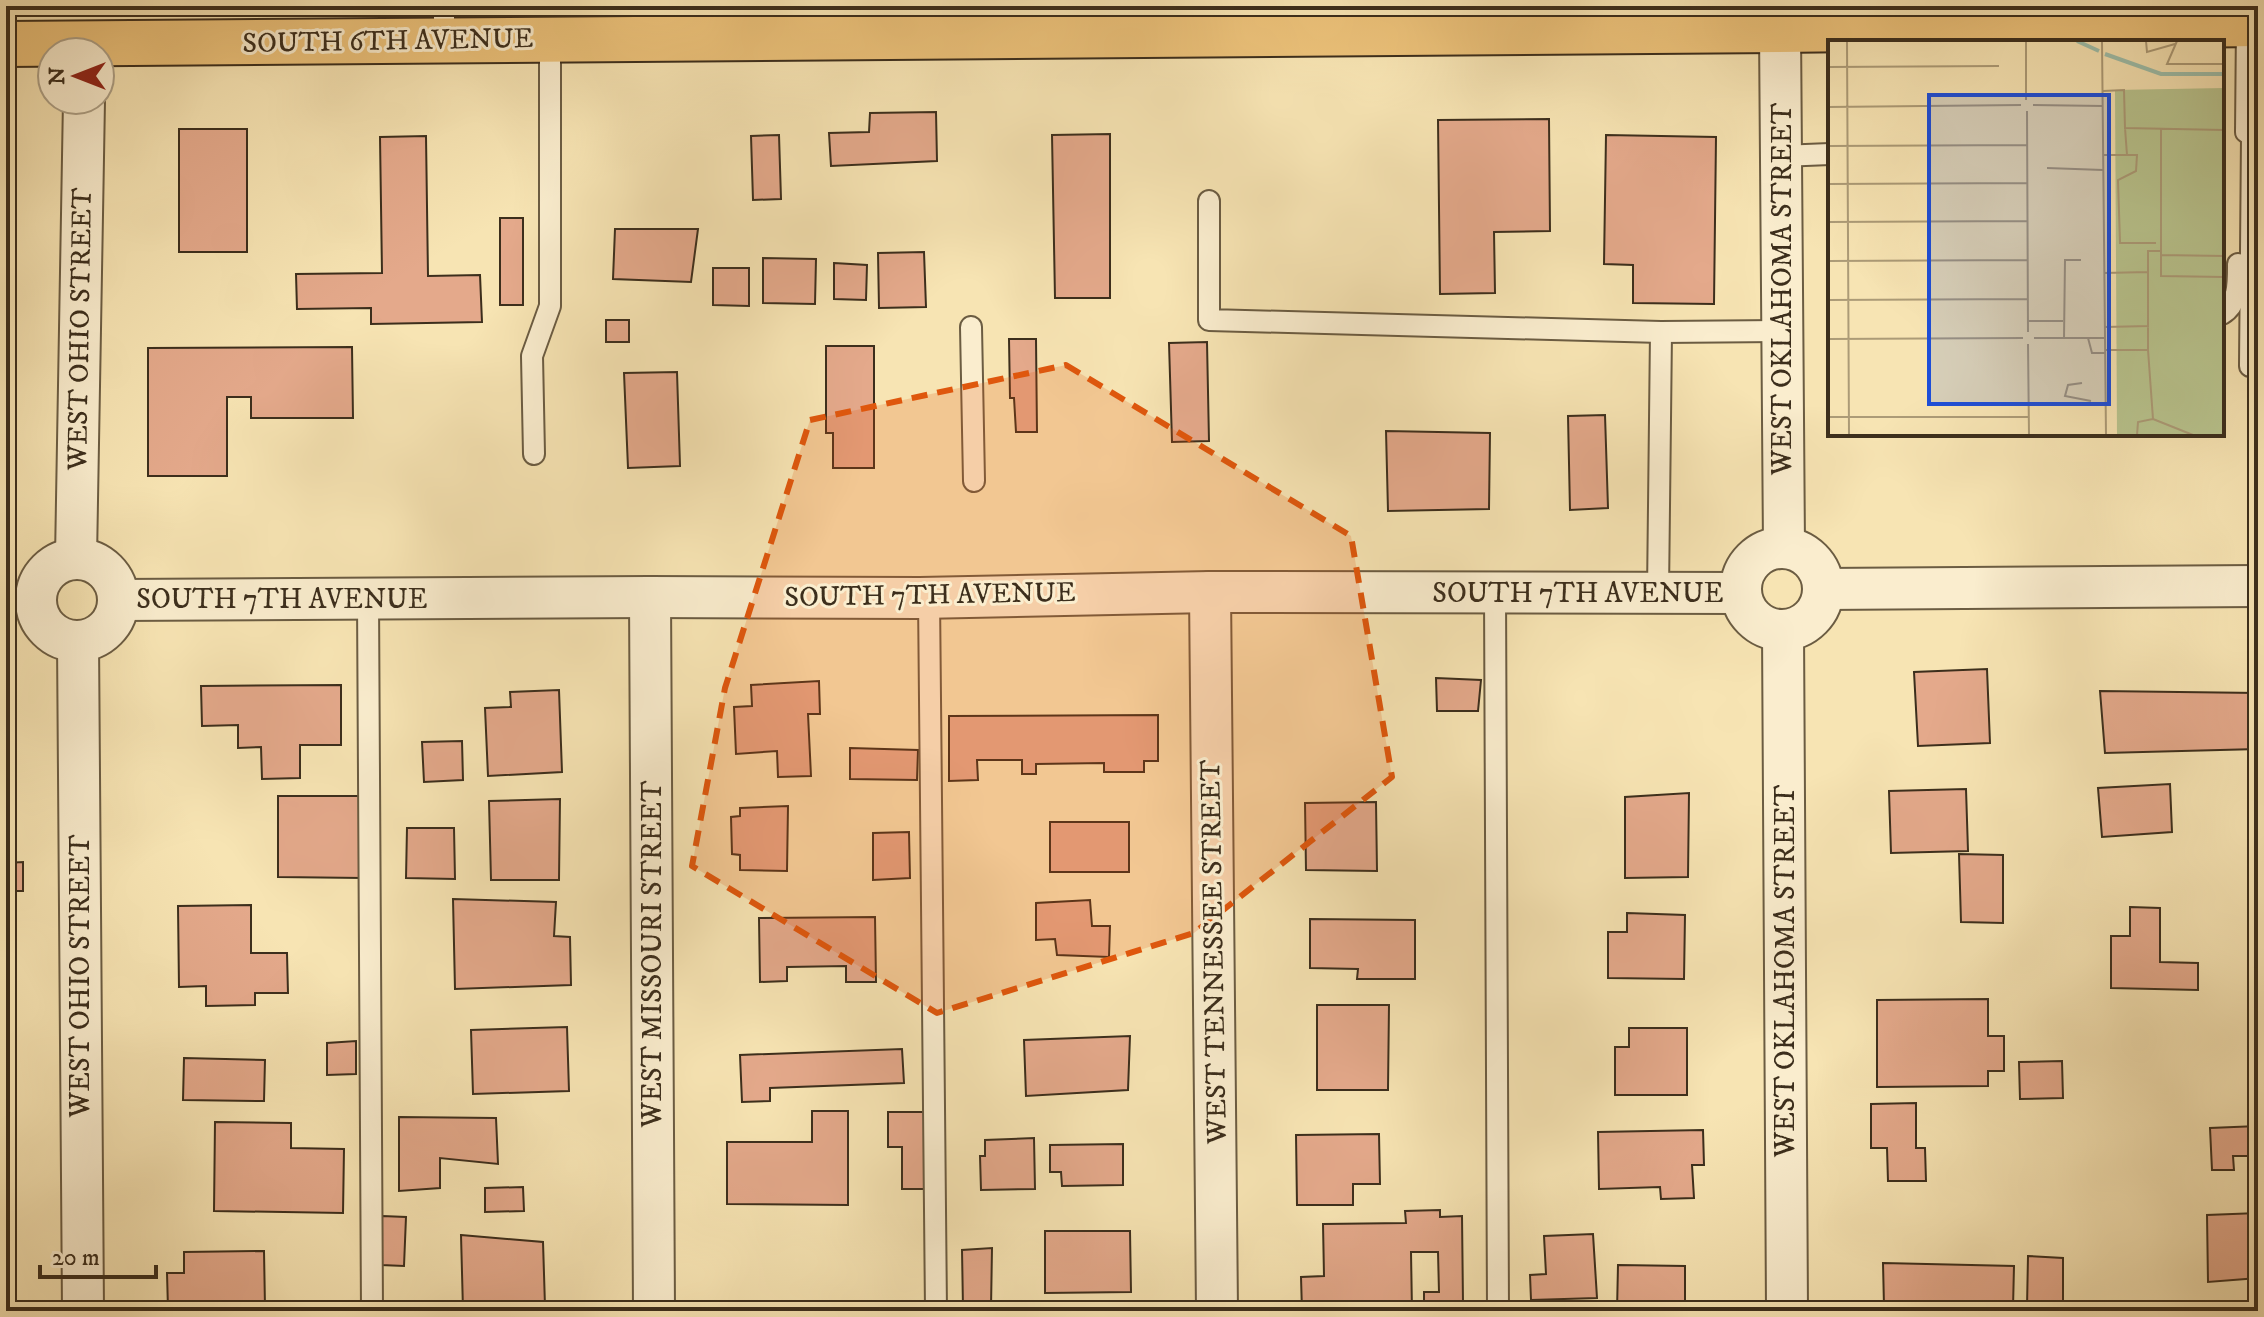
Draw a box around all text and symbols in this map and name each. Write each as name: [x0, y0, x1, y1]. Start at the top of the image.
street label: SOUTH 6TH AVENUE: [242, 21, 534, 61]
north arrow: [36, 36, 116, 116]
inset map: [1828, 40, 2224, 436]
text: N: [44, 67, 71, 85]
street label: WEST OKLAHOMA STREET: [1765, 103, 1800, 476]
street label: WEST OHIO STREET: [60, 187, 100, 472]
street label: SOUTH 7TH AVENUE: [784, 575, 1076, 615]
street label: SOUTH 7TH AVENUE: [1432, 576, 1724, 611]
street label: SOUTH 7TH AVENUE: [136, 582, 428, 617]
street label: WEST TENNESSEE STREET: [1193, 759, 1235, 1146]
street label: WEST MISSOURI STREET: [635, 781, 670, 1128]
street label: WEST OKLAHOMA STREET: [1768, 785, 1803, 1158]
street label: WEST OHIO STREET: [63, 835, 98, 1118]
scale bar: [40, 1229, 156, 1279]
text: 20 m: [52, 1243, 100, 1273]

